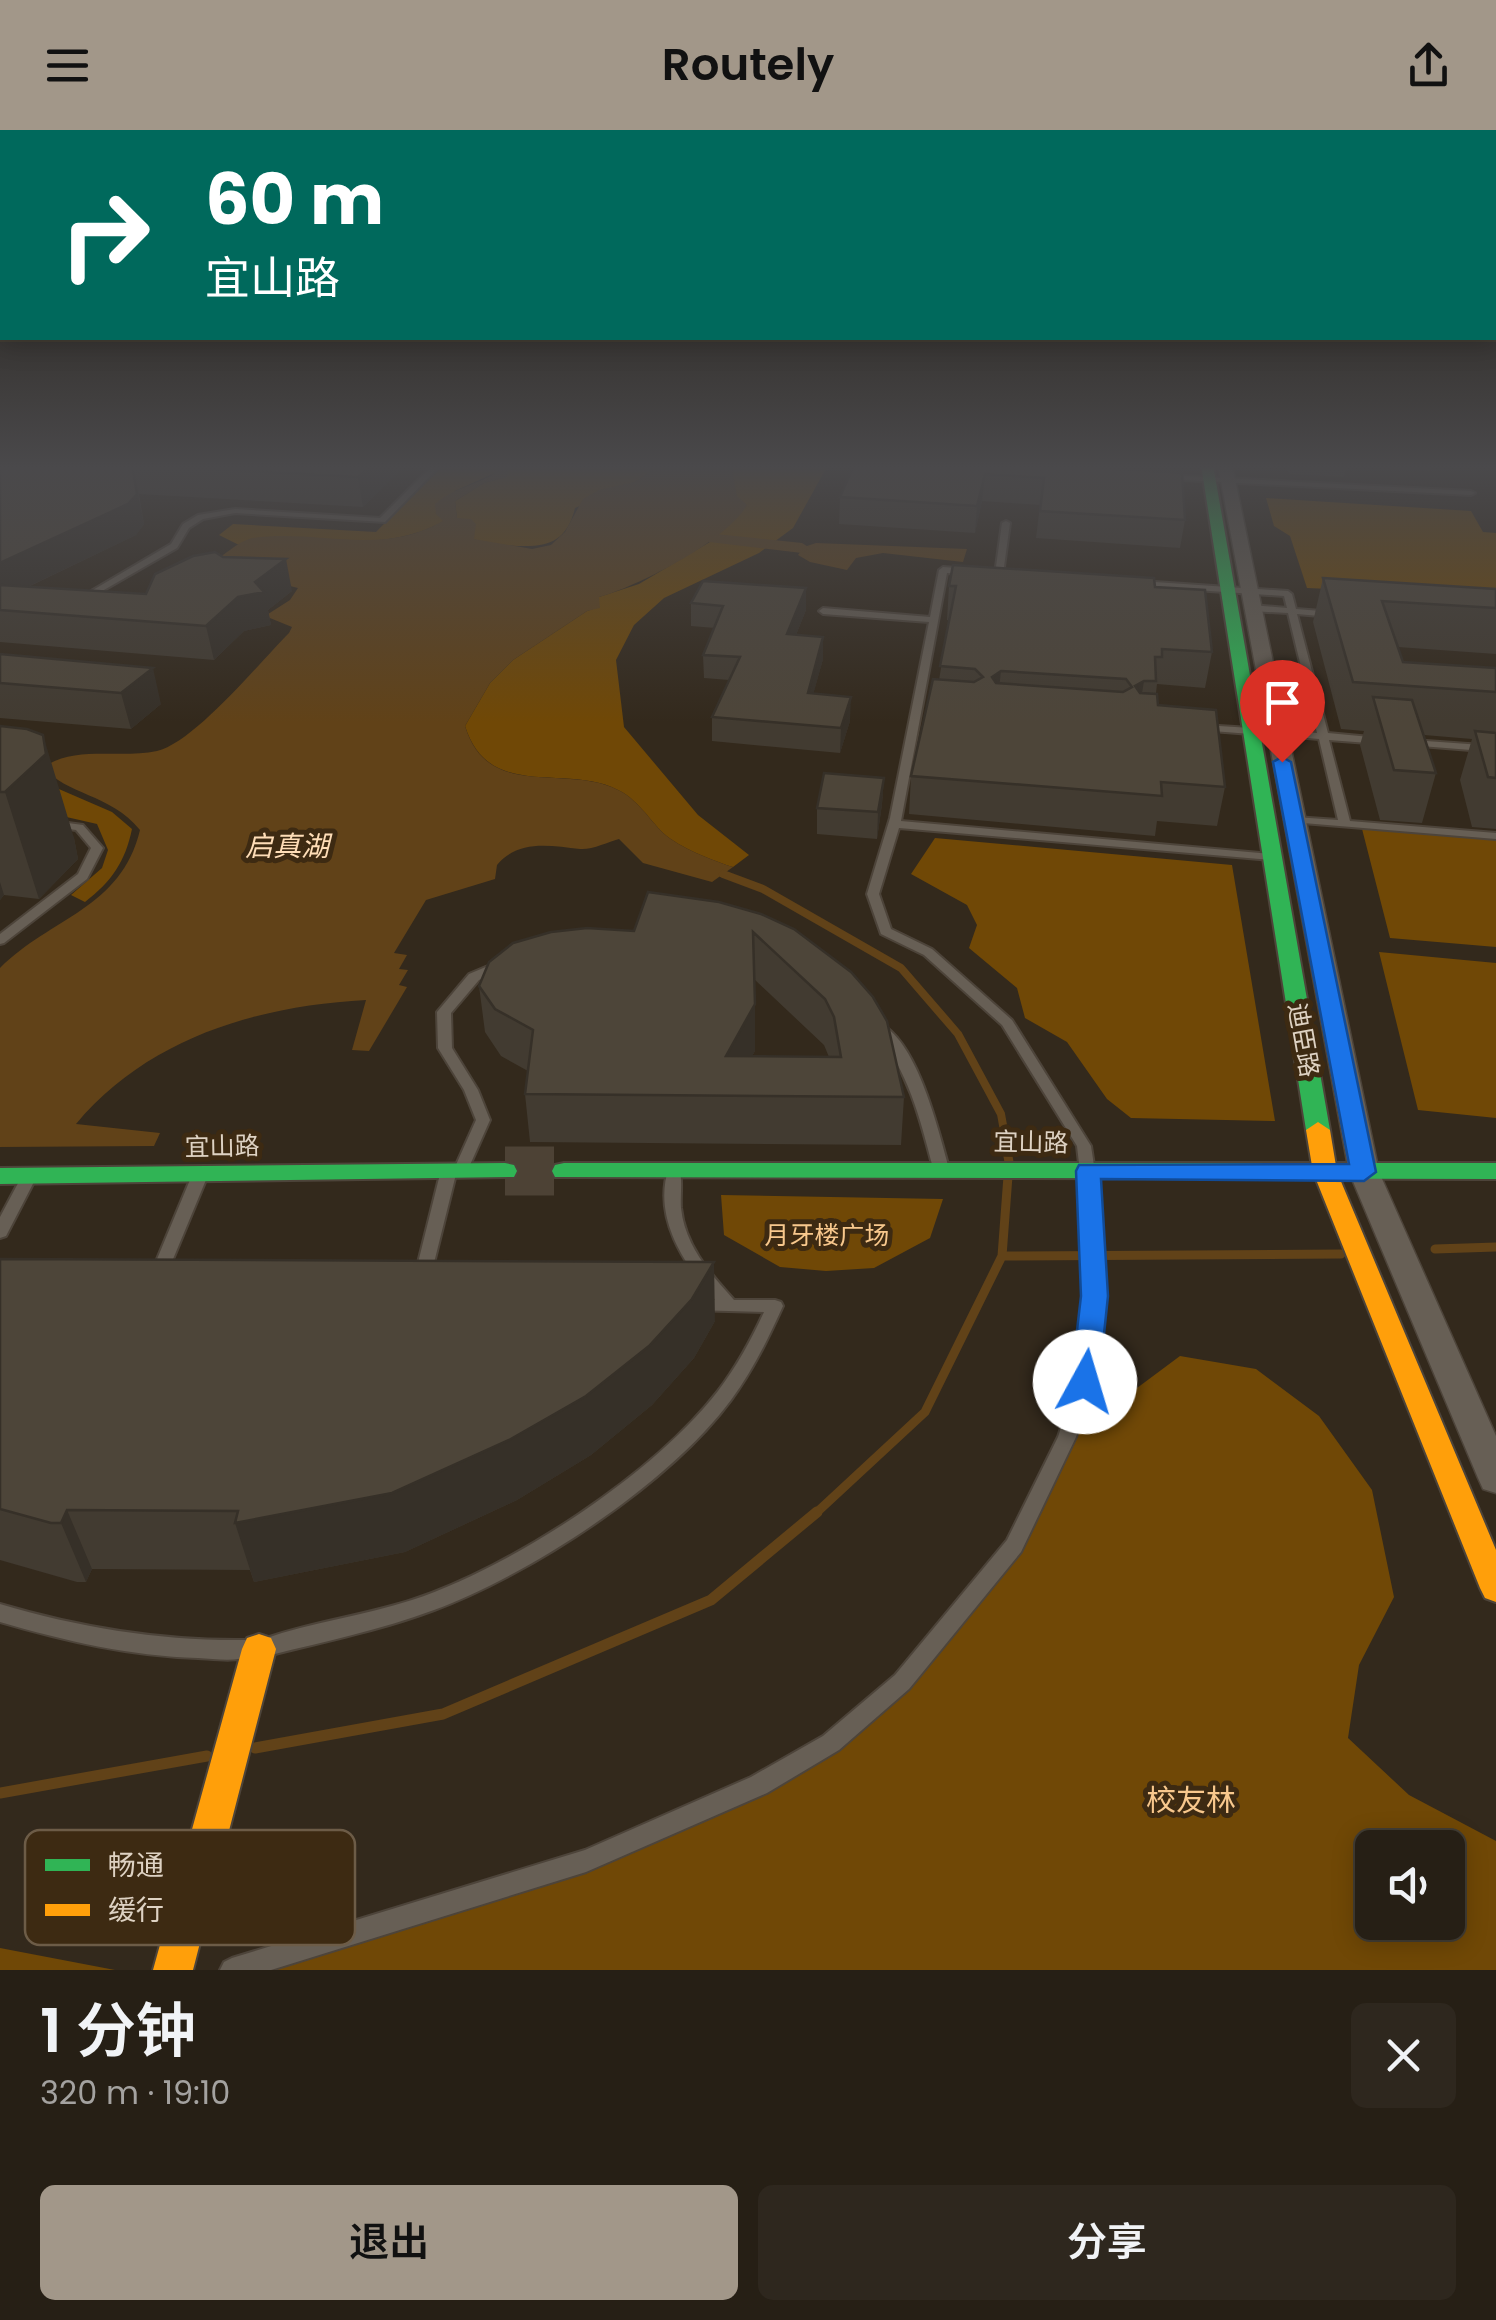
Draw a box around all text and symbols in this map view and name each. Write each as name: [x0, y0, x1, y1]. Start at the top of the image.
text: Routely: [662, 33, 834, 96]
icon: menu: [40, 38, 95, 93]
icon: share: [1401, 38, 1456, 93]
text: 60 m: [205, 150, 384, 249]
icon: right: [40, 170, 170, 300]
text: 宜山路: [205, 247, 340, 310]
pin: [1240, 660, 1325, 763]
icon: arrive: [1255, 675, 1310, 730]
water label: 启真湖: [245, 827, 333, 866]
street label: 迪臣路: [1280, 1000, 1327, 1080]
street label: 宜山路: [993, 1124, 1069, 1161]
street label: 宜山路: [184, 1128, 260, 1165]
park label: 月牙楼广场: [764, 1218, 890, 1253]
position arrow: [1033, 1330, 1137, 1434]
park label: 校友林: [1146, 1779, 1236, 1822]
legend: [25, 1830, 355, 1945]
map controls: [1355, 1830, 1465, 1940]
button: sound: [1355, 1830, 1465, 1940]
text: 畅通: [108, 1846, 164, 1885]
text: 缓行: [108, 1891, 164, 1930]
text: 1 分钟: [40, 1989, 196, 2073]
button: close: [1351, 2003, 1456, 2108]
text: 320 m · 19:10: [40, 2070, 230, 2115]
button: 退出: [40, 2185, 738, 2300]
button: 分享: [758, 2185, 1456, 2300]

